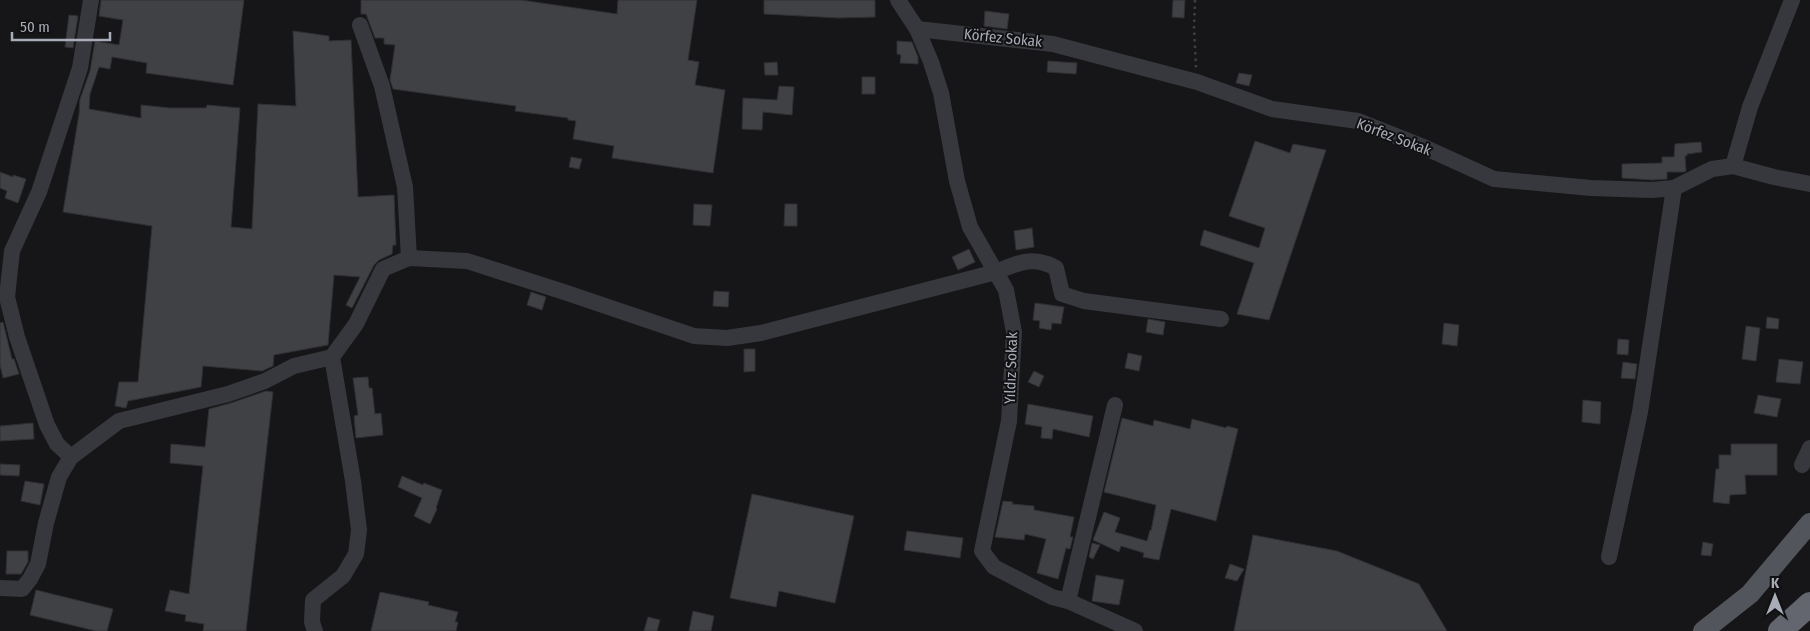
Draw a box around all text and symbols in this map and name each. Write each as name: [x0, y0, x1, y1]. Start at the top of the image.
scale bar: [12, 10, 110, 42]
text: 50 m: [20, 18, 50, 36]
street label: Körfez Sokak: [963, 25, 1043, 51]
street label: Körfez Sokak: [1354, 115, 1434, 159]
street label: Yıldız Sokak: [1001, 332, 1021, 404]
north arrow: [1750, 571, 1800, 621]
text: K: [1771, 575, 1780, 592]

